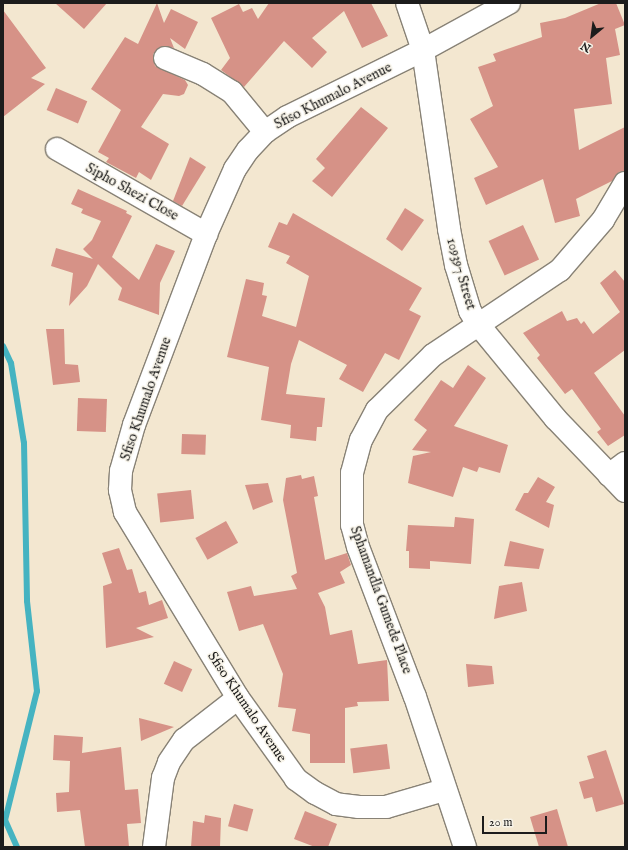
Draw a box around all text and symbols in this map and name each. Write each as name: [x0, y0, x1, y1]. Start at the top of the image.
north arrow: [572, 16, 612, 56]
text: N: [579, 38, 594, 55]
street label: Sfiso Khumalo Avenue: [271, 59, 395, 133]
street label: Sipho Shezi Close: [83, 160, 181, 224]
street label: 109397 Street: [443, 236, 479, 312]
street label: Sfiso Khumalo Avenue: [117, 335, 175, 463]
street label: Sphamandla Gumede Place: [346, 524, 416, 676]
street label: Sfiso Khumalo Avenue: [204, 649, 290, 765]
scale bar: [484, 808, 549, 834]
text: 20 m: [489, 815, 512, 830]

